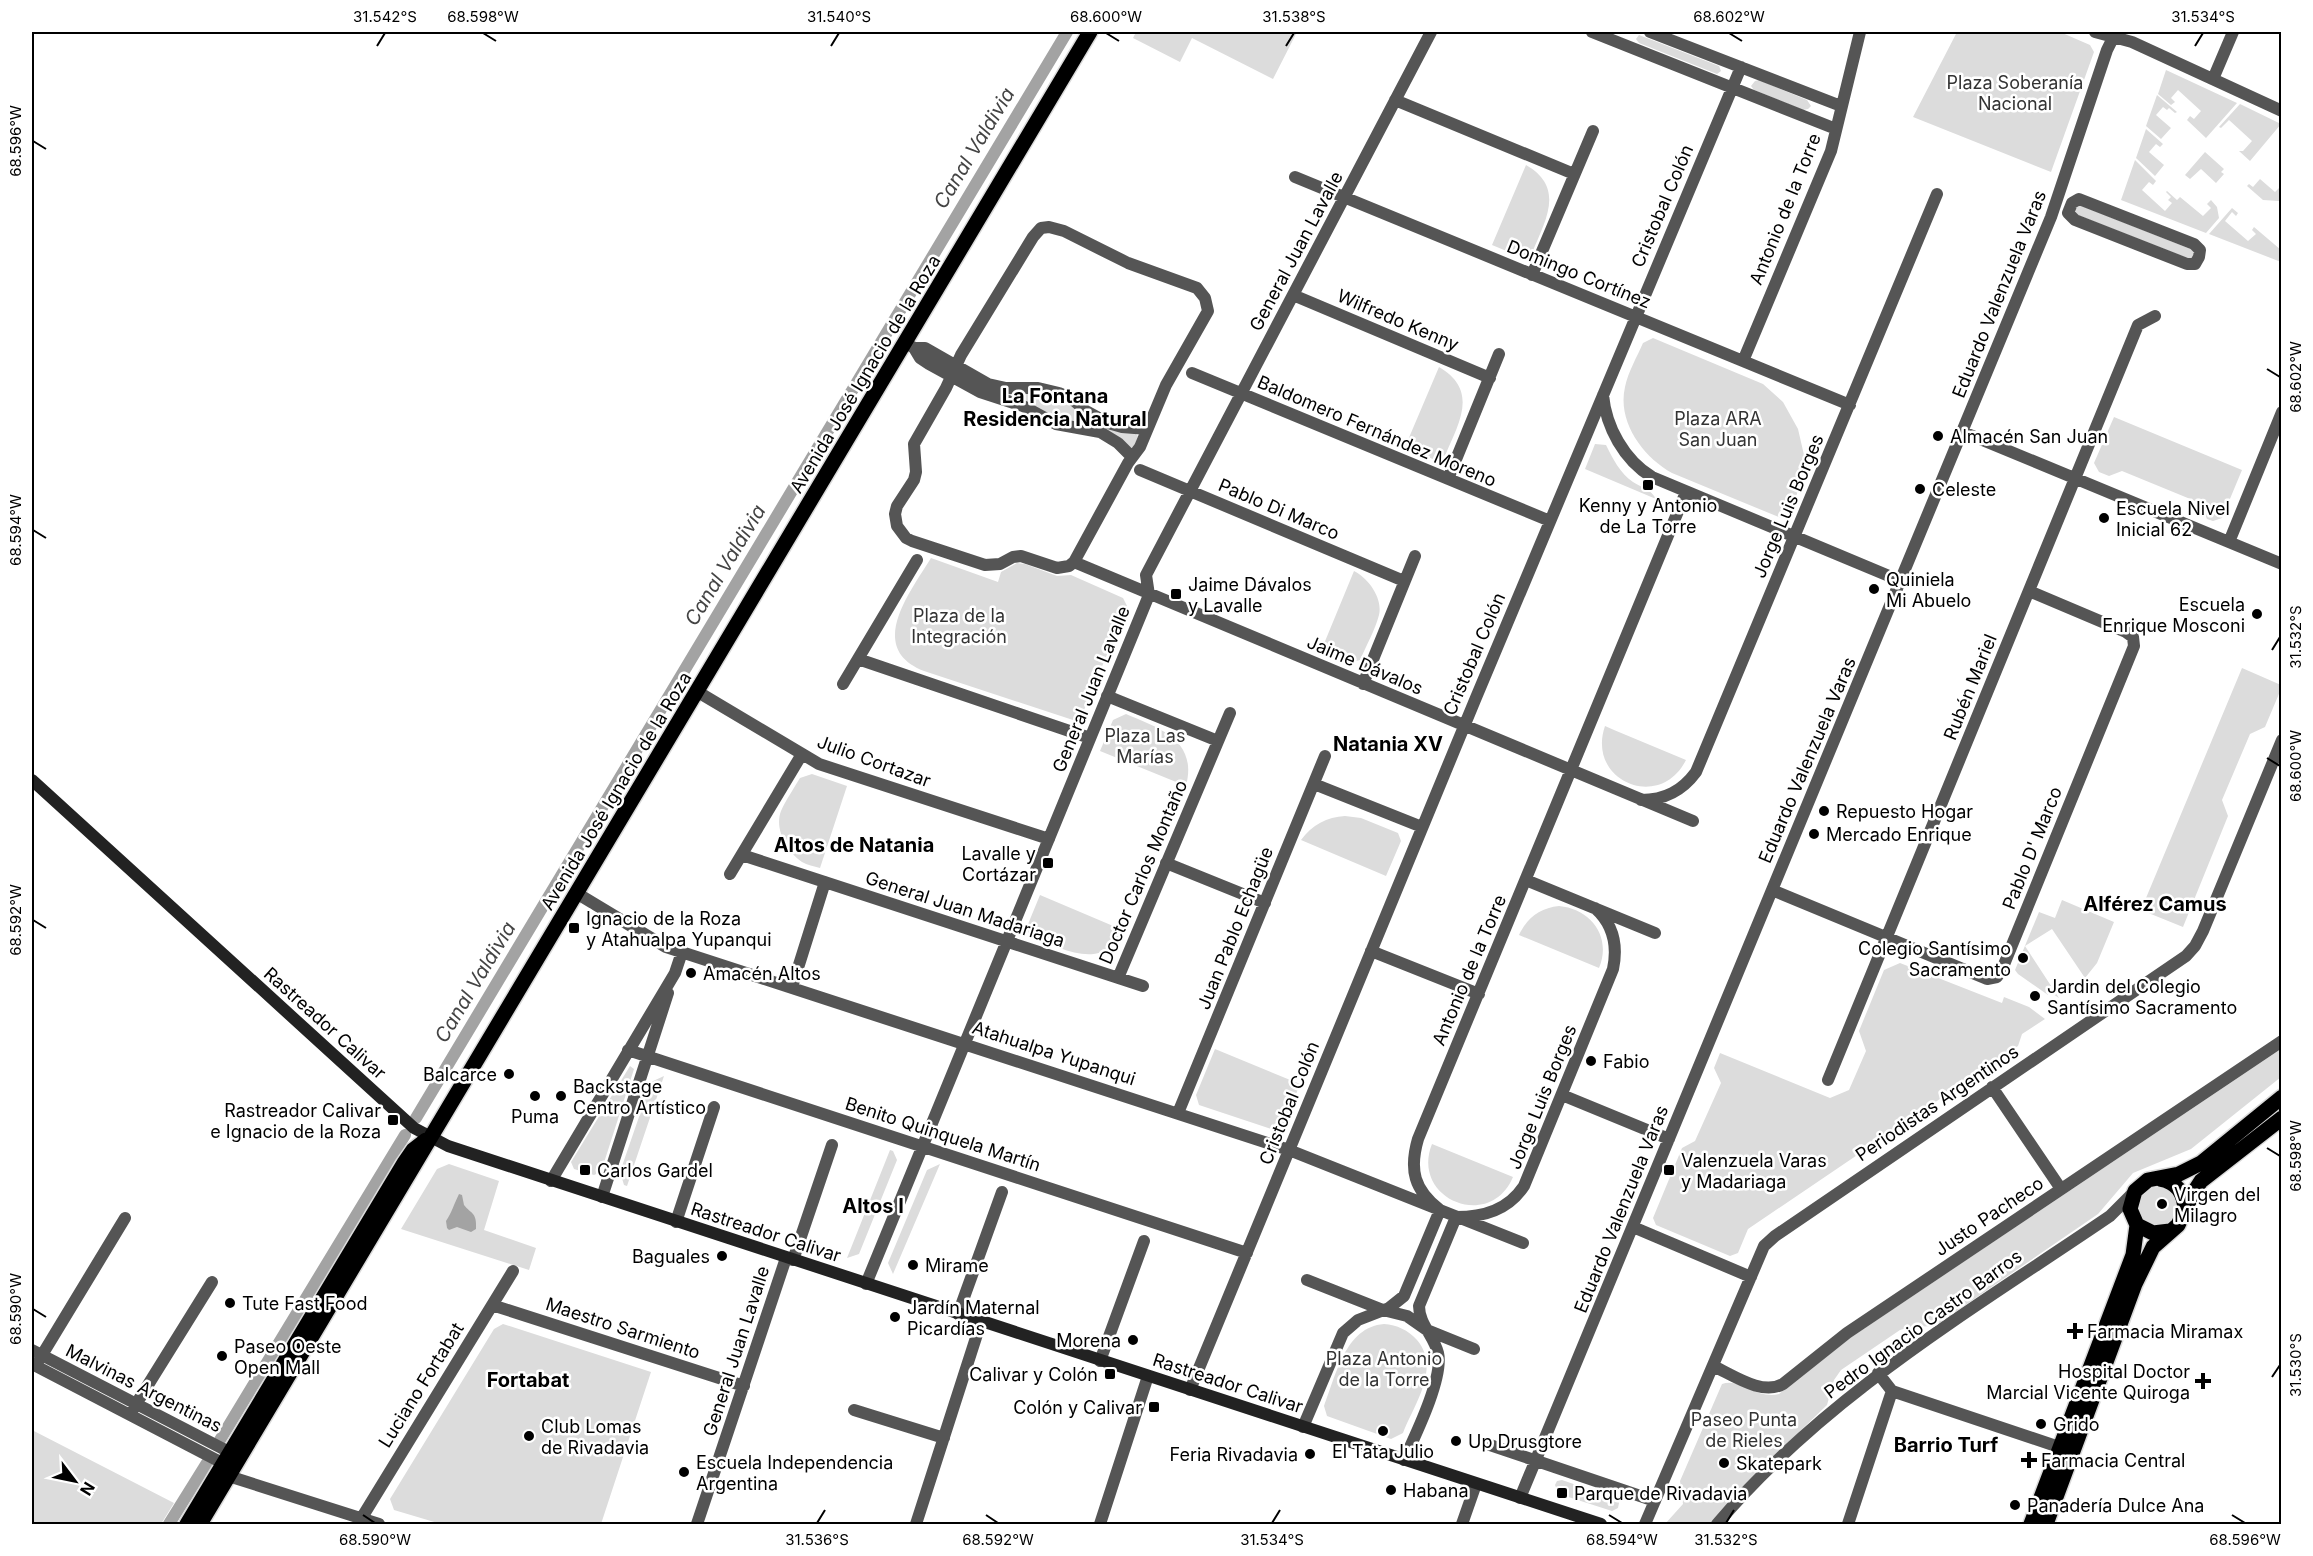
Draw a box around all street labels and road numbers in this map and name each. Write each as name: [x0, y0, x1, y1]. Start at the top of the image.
street label: Antonio de la Torre: [1745, 130, 1825, 288]
street label: Cristobal Colón: [1627, 142, 1697, 270]
street label: General Juan Lavalle: [1245, 168, 1347, 334]
street label: Eduardo Valenzuela Varas: [1948, 187, 2050, 401]
street label: Domingo Cortínez: [1504, 236, 1654, 312]
street label: Avenida José Ignacio de la Roza: [785, 251, 945, 497]
street label: Wilfredo Kenny: [1334, 285, 1462, 355]
street label: Baldomero Fernández Moreno: [1255, 371, 1499, 491]
street label: Jorge Luis Borges: [1748, 431, 1828, 581]
street label: Pablo Di Marco: [1215, 474, 1343, 544]
street label: Cristobal Colón: [1439, 590, 1509, 718]
street label: General Juan Lavalle: [1048, 603, 1134, 775]
street label: Jaime Dávalos: [1304, 631, 1426, 699]
street label: Rubén Mariel: [1939, 631, 2001, 743]
street label: Eduardo Valenzuela Varas: [1754, 654, 1860, 866]
street label: Avenida José Ignacio de la Roza: [536, 668, 696, 914]
street label: Julio Cortazar: [814, 731, 934, 791]
street label: Doctor Carlos Montaño: [1095, 777, 1191, 967]
street label: Pablo D' Marco: [1998, 784, 2066, 912]
street label: Juan Pablo Echagüe: [1193, 844, 1277, 1012]
street label: General Juan Madariaga: [863, 867, 1067, 951]
street label: Antonio de la Torre: [1428, 892, 1510, 1048]
street label: Rastreador Calivar: [260, 963, 390, 1083]
street label: Atahualpa Yupanqui: [970, 1017, 1138, 1089]
street label: Jorge Luis Borges: [1503, 1022, 1581, 1172]
street label: Cristobal Colón: [1255, 1038, 1323, 1168]
street label: Periodistas Argentinos: [1852, 1041, 2022, 1165]
street label: Benito Quinquela Martín: [843, 1092, 1043, 1176]
street label: Eduardo Valenzuela Varas: [1570, 1102, 1672, 1316]
street label: Justo Pacheco: [1931, 1172, 2047, 1260]
street label: Rastreador Calivar: [688, 1198, 844, 1266]
street label: Pedro Ignacio Castro Barros: [1820, 1245, 2026, 1403]
street label: General Juan Lavalle: [699, 1263, 773, 1439]
street label: Maestro Sarmiento: [543, 1293, 703, 1363]
street label: Luciano Fortabat: [374, 1319, 468, 1451]
street label: Malvinas Argentinas: [63, 1340, 225, 1436]
street label: Rastreador Calivar: [1150, 1349, 1306, 1417]

